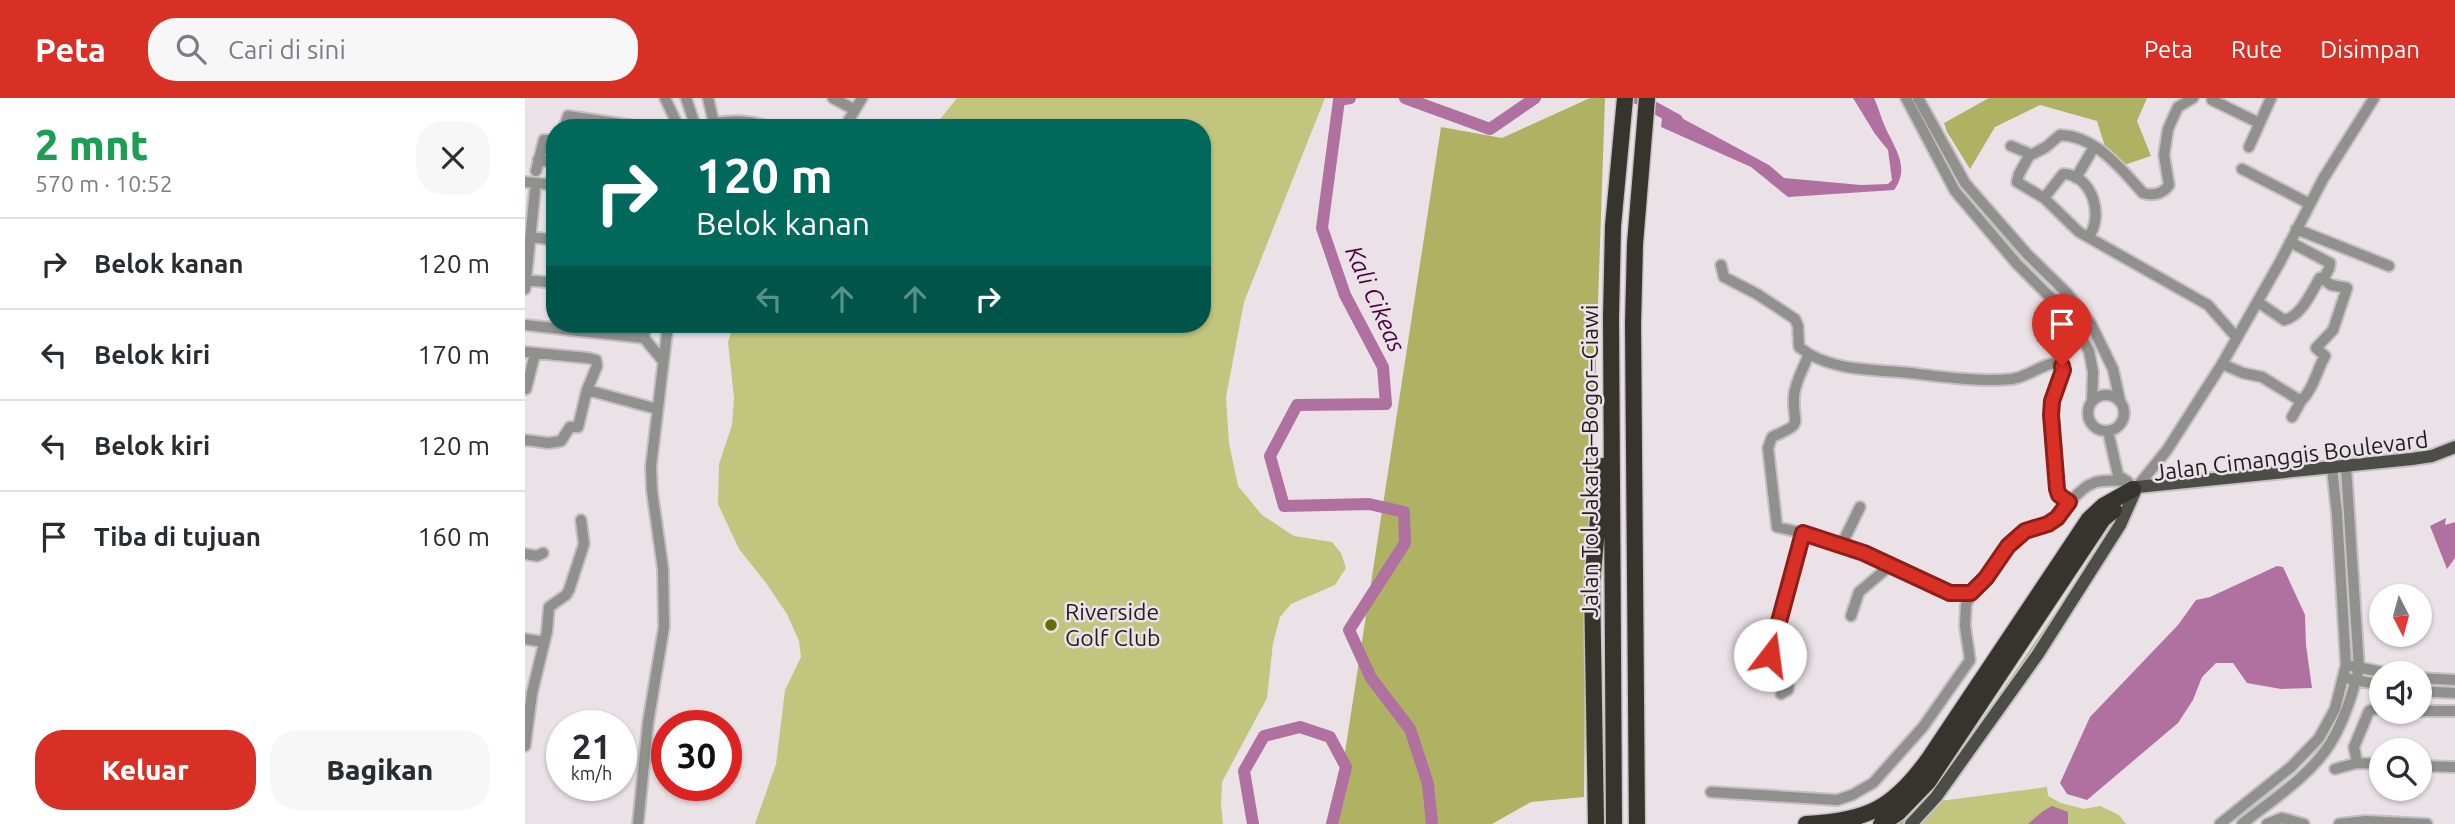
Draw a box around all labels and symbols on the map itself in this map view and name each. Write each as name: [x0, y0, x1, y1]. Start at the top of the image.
water label: Kali Cikeas: [1340, 242, 1411, 356]
pin: [2032, 294, 2092, 366]
street label: Jalan Tol Jakarta–Bogor–Ciawi: [1577, 305, 1602, 617]
street label: Jalan Cimanggis Boulevard: [2152, 426, 2430, 485]
north arrow: [2369, 584, 2433, 648]
place label: Riverside Golf Club: [1065, 599, 1160, 650]
marker: Riverside Golf Club: [1043, 617, 1059, 633]
position arrow: [1733, 618, 1807, 692]
speed limit sign: 30: [651, 710, 742, 801]

